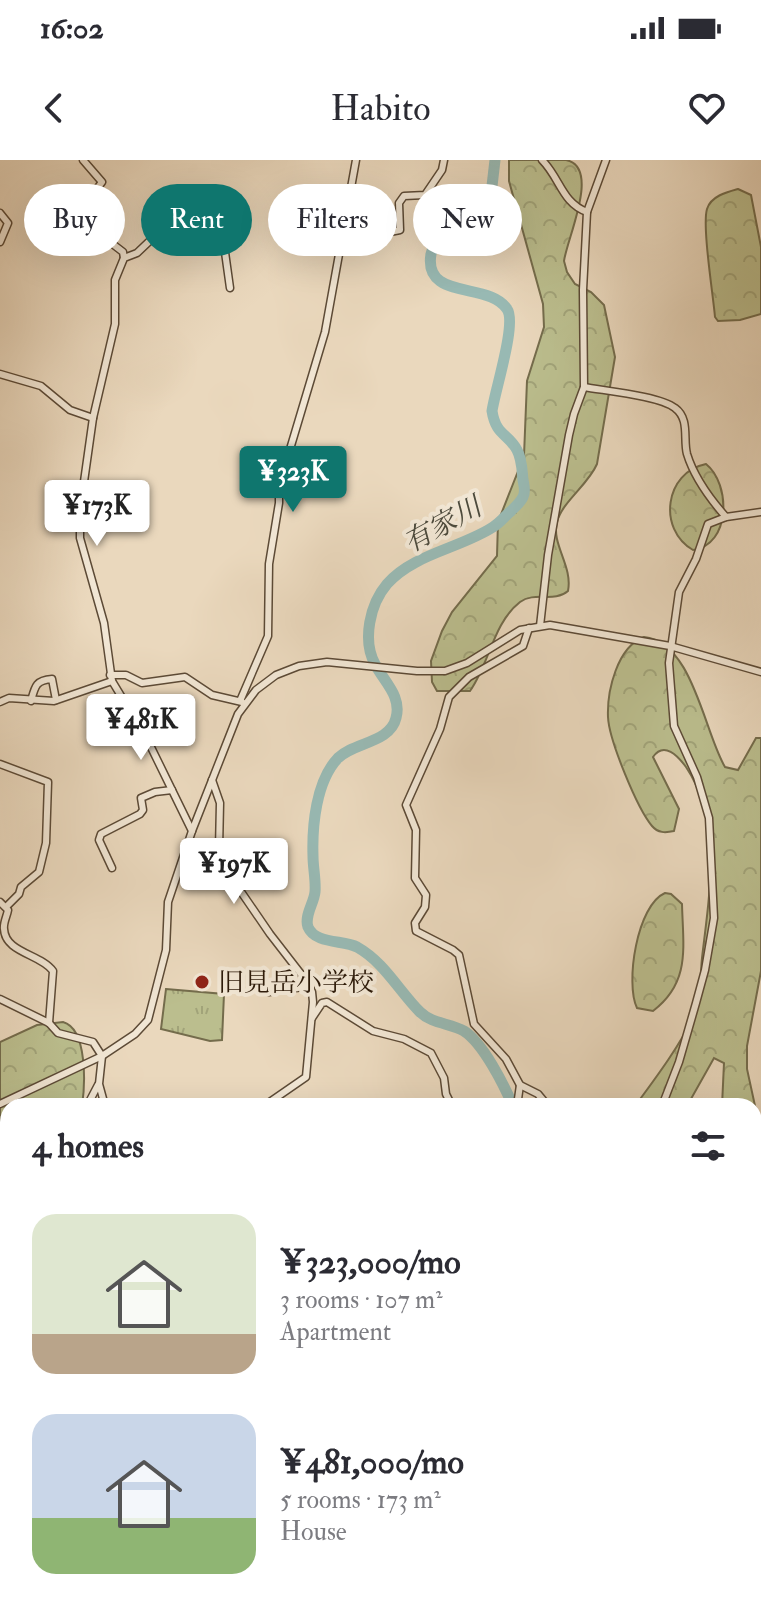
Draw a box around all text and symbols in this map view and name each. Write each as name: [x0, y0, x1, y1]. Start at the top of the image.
text: 16:02: [40, 10, 104, 47]
icon: back: [32, 86, 76, 130]
text: Habito: [330, 86, 431, 131]
icon: heart: [685, 86, 729, 130]
chip: Buy: [24, 184, 125, 256]
chip: Rent: [141, 184, 252, 256]
chip: Filters: [268, 184, 397, 256]
chip: New: [413, 184, 522, 256]
pin: ¥323K: [237, 446, 349, 514]
text: ¥323K: [258, 456, 328, 488]
pin: ¥173K: [41, 480, 153, 548]
water label: 有家川: [398, 488, 491, 561]
text: ¥173K: [63, 490, 131, 522]
pin: ¥481K: [85, 694, 197, 762]
text: ¥481K: [104, 704, 178, 736]
pin: ¥197K: [178, 838, 290, 906]
text: ¥197K: [198, 848, 270, 880]
place label: 旧見岳小学校: [218, 967, 374, 999]
marker: 旧見岳小学校: [193, 973, 211, 991]
icon: filters: [686, 1124, 730, 1168]
text: 4 homes: [32, 1125, 144, 1168]
text: ¥323,000/mo: [280, 1241, 461, 1284]
icon: home: [96, 1246, 192, 1342]
text: 3 rooms · 107 m²: [280, 1284, 443, 1316]
text: Apartment: [280, 1316, 391, 1348]
text: ¥481,000/mo: [280, 1441, 464, 1484]
icon: home: [96, 1446, 192, 1542]
text: 5 rooms · 173 m²: [280, 1484, 441, 1516]
text: House: [280, 1516, 347, 1548]

